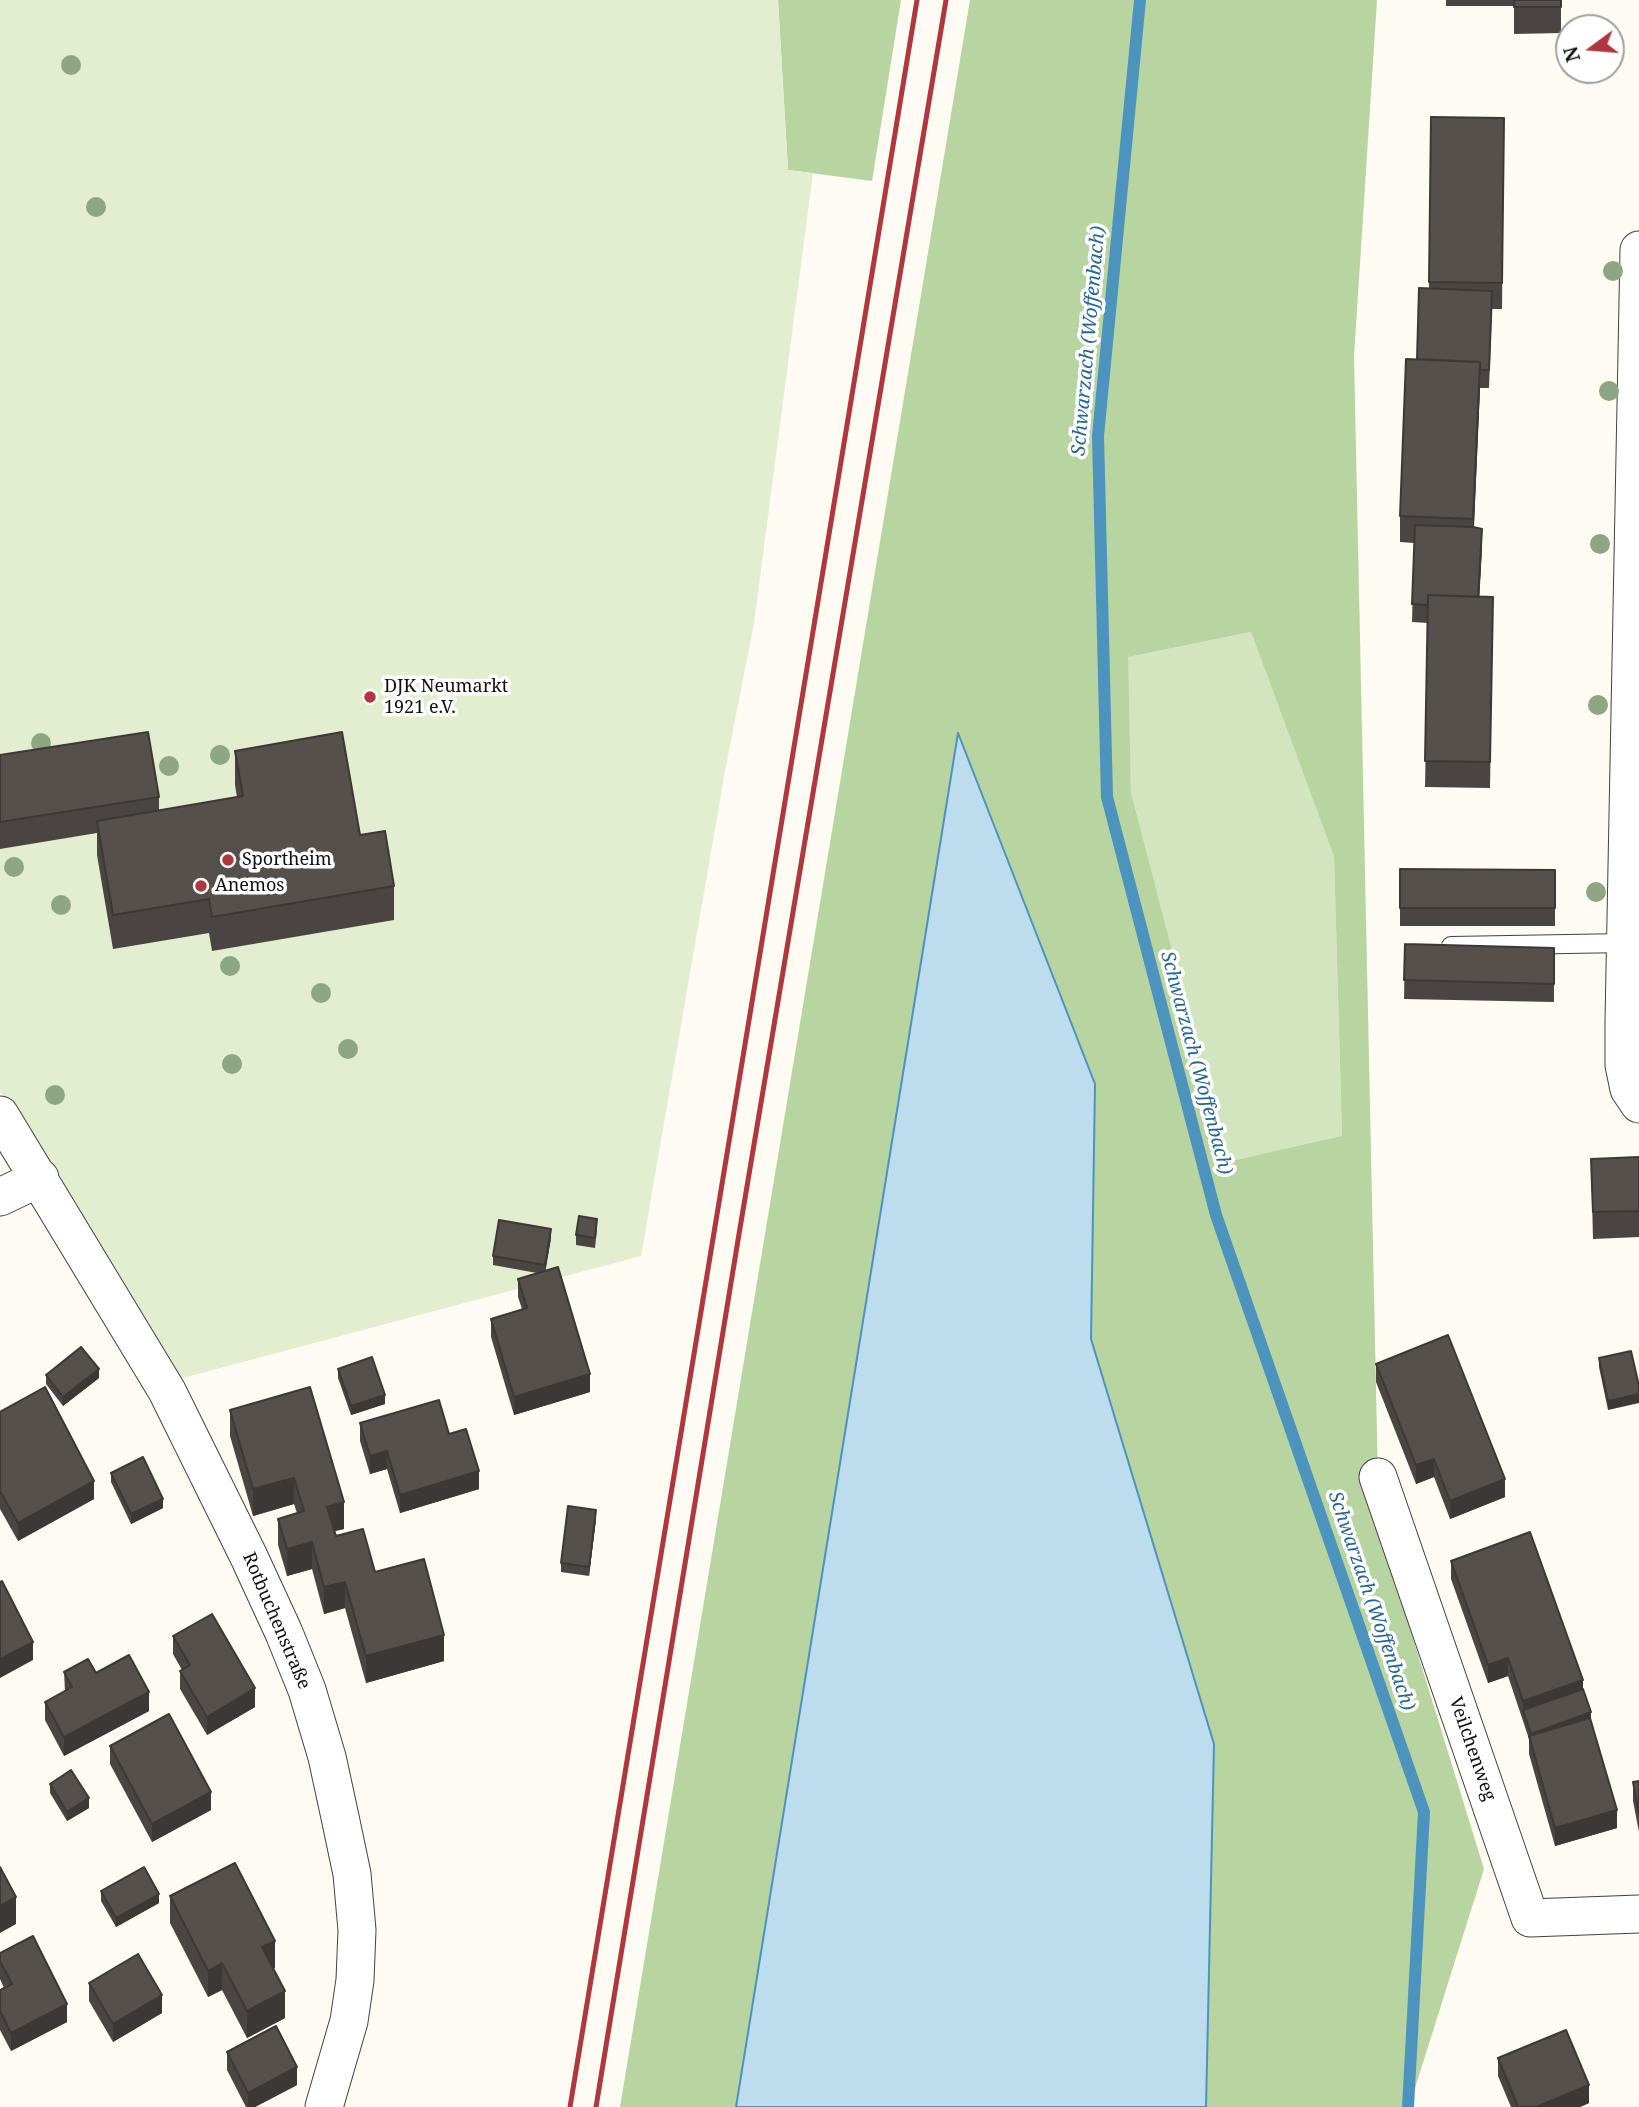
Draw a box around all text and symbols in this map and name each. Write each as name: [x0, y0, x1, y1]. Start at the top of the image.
north arrow: [1555, 14, 1625, 84]
text: N: [1557, 43, 1586, 65]
water label: Schwarzach (Woffenbach): [1068, 225, 1110, 457]
place label: DJK Neumarkt 1921 e.V.: [384, 676, 508, 718]
marker: DJK Neumarkt 1921 e.V.: [362, 689, 378, 705]
place label: Sportheim: [242, 849, 332, 871]
marker: Sportheim: [220, 852, 236, 868]
place label: Anemos: [215, 875, 284, 897]
marker: Anemos: [193, 878, 209, 894]
water label: Schwarzach (Woffenbach): [1155, 949, 1237, 1177]
water label: Schwarzach (Woffenbach): [1323, 1488, 1419, 1714]
street label: Rotbuchenstraße: [237, 1549, 315, 1693]
street label: Veilchenweg: [1444, 1694, 1500, 1804]

